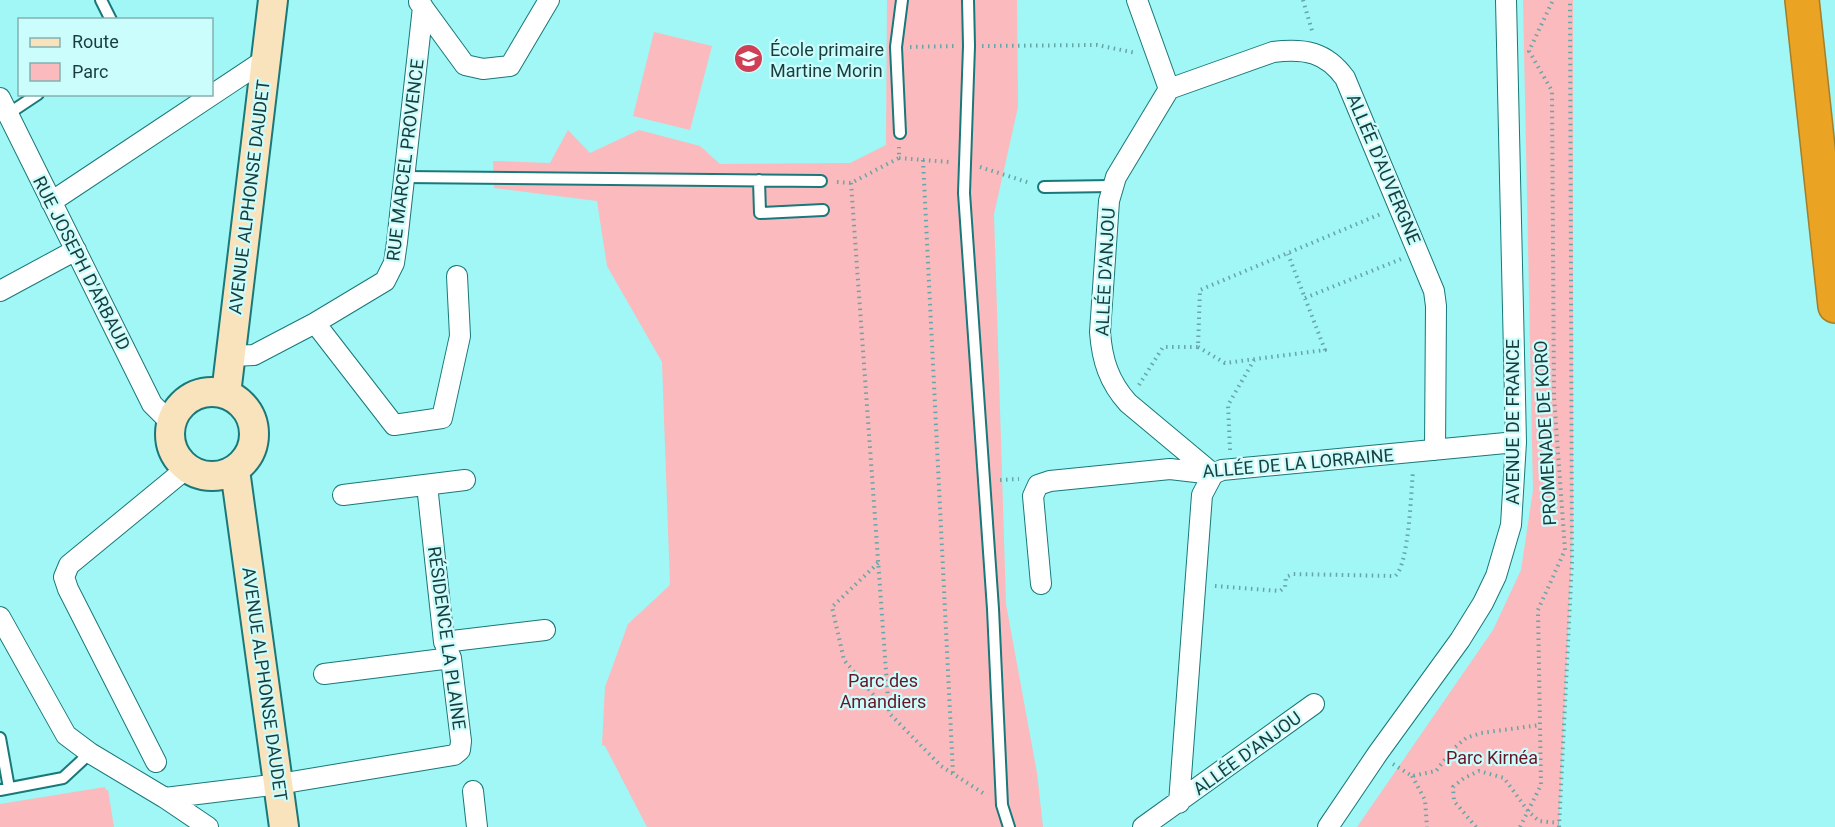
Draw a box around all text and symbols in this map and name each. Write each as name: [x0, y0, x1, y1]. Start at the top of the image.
legend: [18, 18, 213, 96]
text: Route: [72, 31, 119, 52]
place label: École primaire Martine Morin: [770, 39, 884, 81]
school or university icon: École primaire Martine Morin: [733, 43, 765, 75]
street label: RUE MARCEL PROVENCE: [382, 58, 428, 262]
text: Parc: [72, 61, 108, 82]
street label: AVENUE ALPHONSE DAUDET: [224, 78, 274, 315]
street label: ALLÉE D'AUVERGNE: [1343, 91, 1425, 247]
street label: RUE JOSEPH D'ARBAUD: [29, 173, 135, 353]
street label: ALLÉE D'ANJOU: [1091, 207, 1119, 337]
street label: AVENUE DE FRANCE: [1502, 339, 1523, 505]
street label: PROMENADE DE KORO: [1530, 340, 1560, 526]
street label: ALLÉE DE LA LORRAINE: [1201, 444, 1395, 482]
street label: RÉSIDENCE LA PLAINE: [424, 545, 470, 731]
street label: AVENUE ALPHONSE DAUDET: [238, 566, 292, 803]
park label: Parc des Amandiers: [840, 670, 926, 712]
street label: ALLÉE D'ANJOU: [1189, 707, 1305, 799]
park label: Parc Kirnéa: [1446, 747, 1538, 768]

